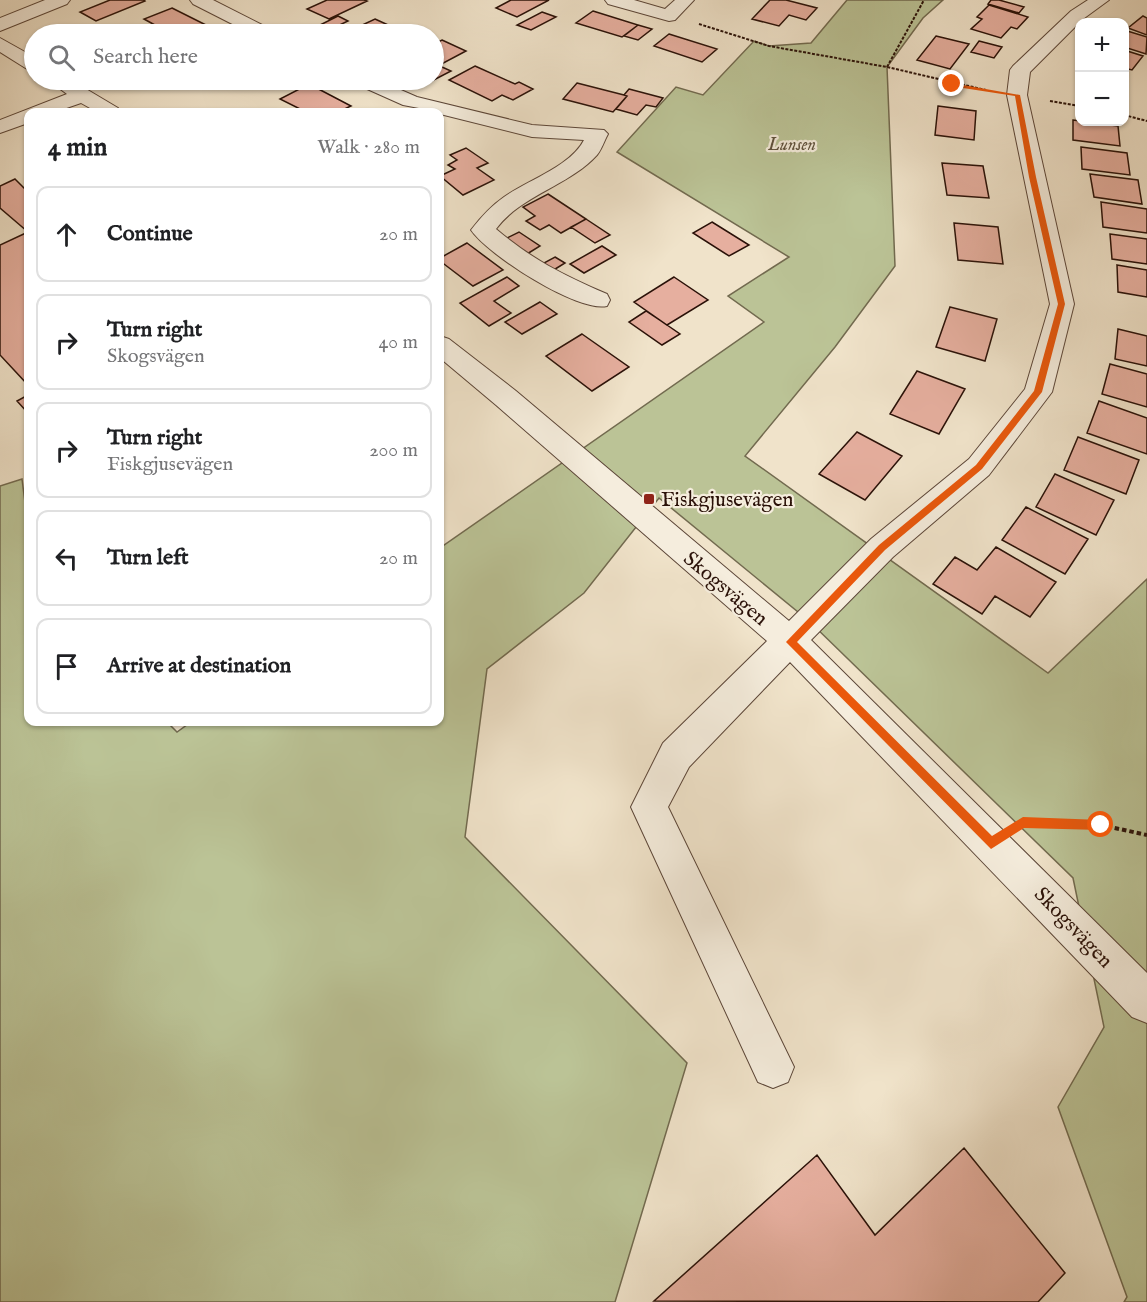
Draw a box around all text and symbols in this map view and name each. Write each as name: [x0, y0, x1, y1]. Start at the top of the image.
map controls: [1075, 18, 1129, 126]
button: +: [1075, 18, 1129, 72]
search box: [24, 24, 444, 90]
icon: search: [45, 41, 78, 74]
text: Search here: [93, 43, 198, 71]
route end: [938, 70, 964, 96]
button: −: [1075, 72, 1129, 126]
text: 4 min: [48, 131, 107, 164]
park label: Lunsen: [767, 134, 816, 157]
text: Walk · 280 m: [317, 135, 420, 160]
icon: ahead: [50, 218, 83, 251]
text: Continue: [107, 220, 193, 248]
text: 20 m: [379, 222, 418, 247]
text: Turn right: [107, 316, 202, 344]
icon: right: [50, 326, 83, 359]
text: 40 m: [379, 330, 418, 355]
text: Skogsvägen: [107, 344, 205, 369]
text: Turn right: [107, 424, 202, 452]
icon: right: [50, 434, 83, 467]
text: 200 m: [369, 438, 418, 463]
text: Fiskgjusevägen: [107, 452, 233, 477]
place label: Fiskgjusevägen: [661, 487, 794, 514]
marker: Fiskgjusevägen: [642, 492, 656, 506]
icon: left: [50, 542, 83, 575]
text: Turn left: [107, 544, 189, 572]
text: 20 m: [379, 546, 418, 571]
street label: Skogsvägen: [677, 546, 773, 632]
icon: arrive: [50, 650, 83, 683]
text: Arrive at destination: [107, 652, 291, 680]
route start: [1087, 811, 1113, 837]
street label: Skogsvägen: [1028, 882, 1118, 974]

